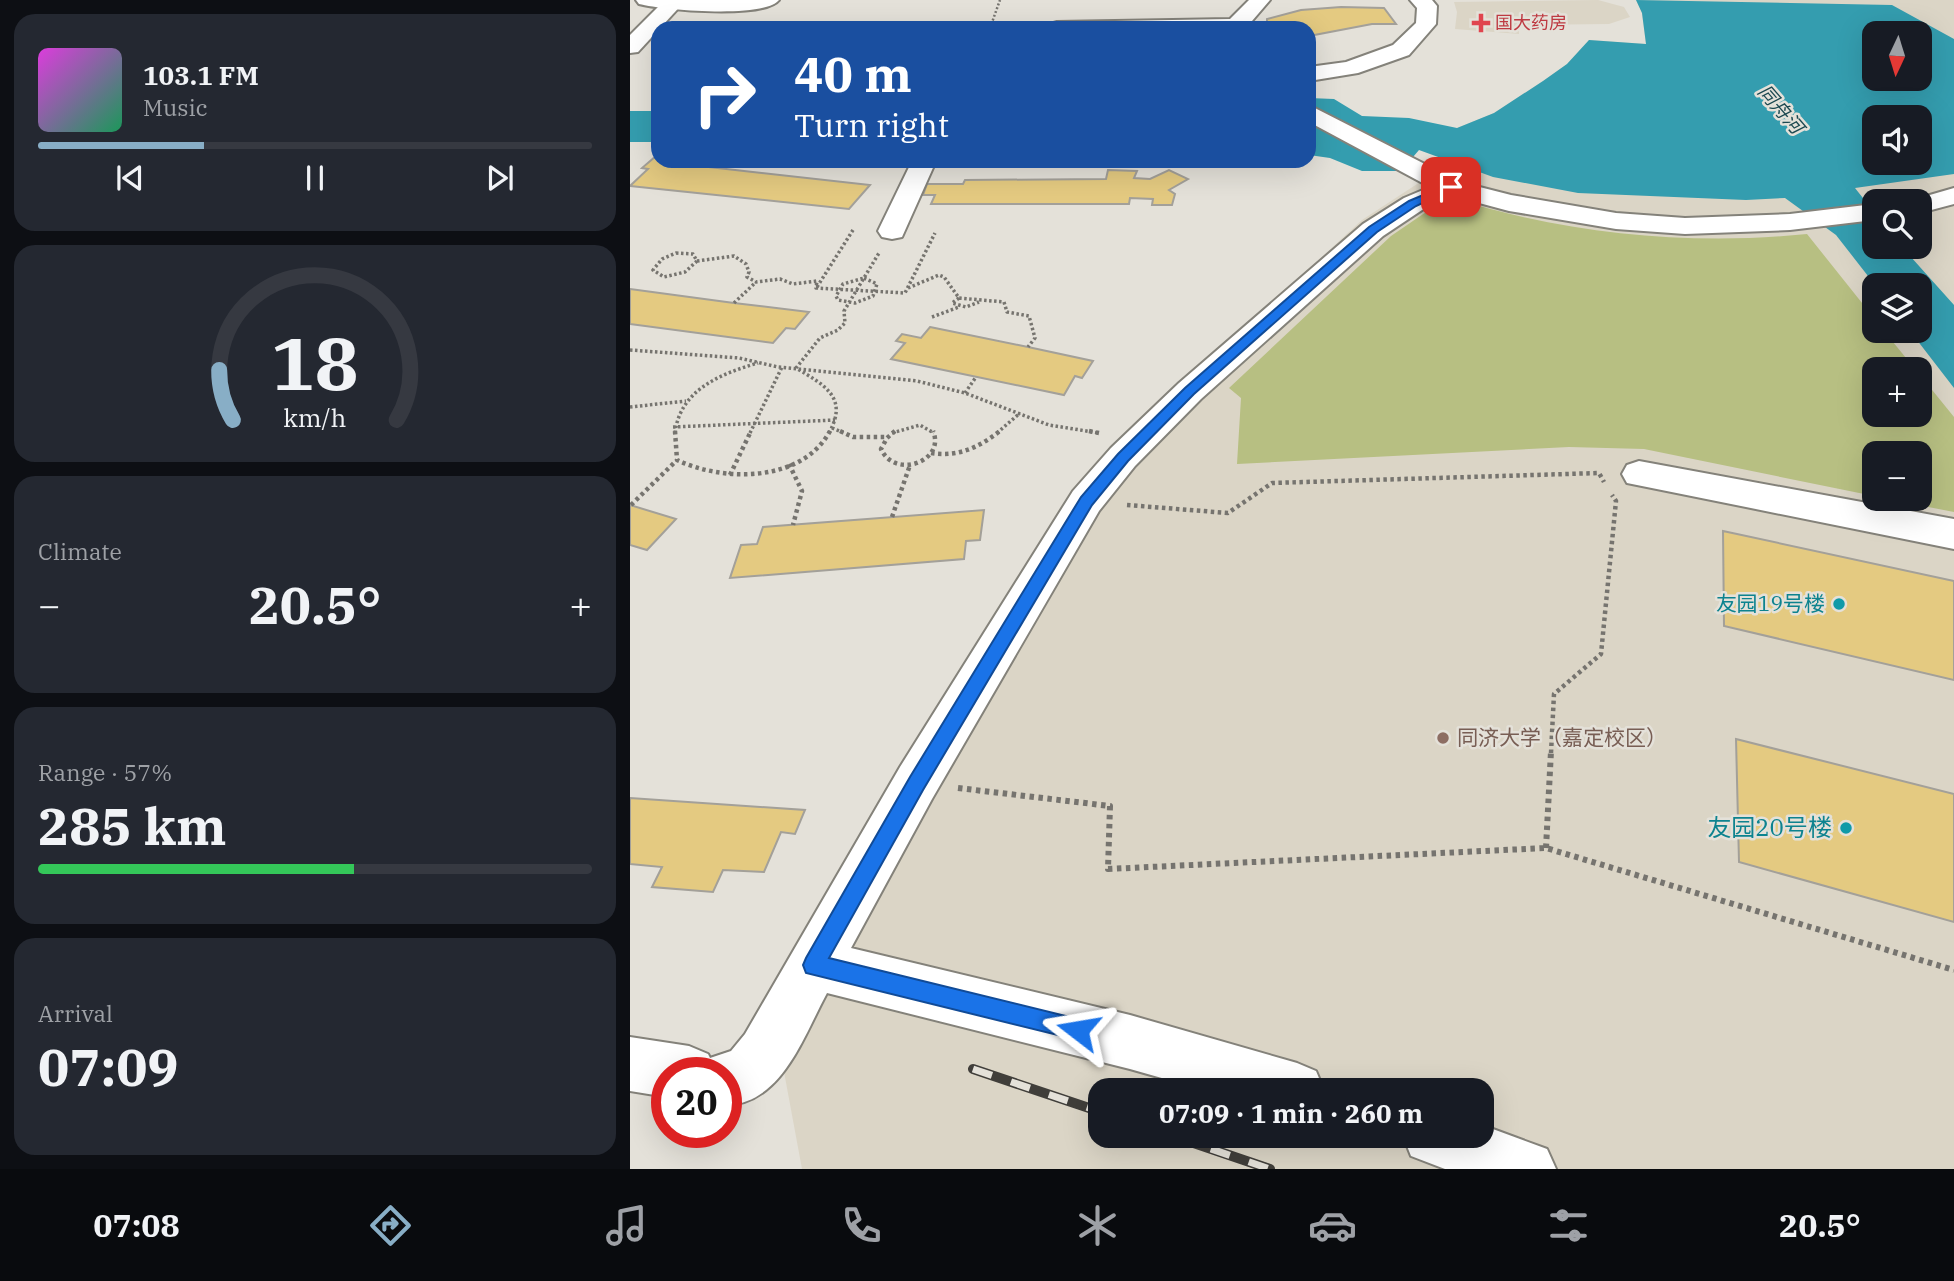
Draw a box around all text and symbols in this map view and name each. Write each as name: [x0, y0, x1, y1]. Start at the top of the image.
place label: 国大药房: [1495, 11, 1567, 34]
marker: 国大药房: [1473, 15, 1489, 31]
north arrow: [1862, 21, 1932, 91]
map controls: [1862, 21, 1932, 511]
text: 40 m: [794, 42, 912, 105]
icon: right: [679, 49, 770, 140]
text: 103.1 FM: [143, 58, 259, 92]
water label: 同舟河: [1753, 80, 1811, 141]
text: Music: [143, 92, 208, 122]
text: Turn right: [794, 104, 949, 146]
button: sound: [1862, 105, 1932, 175]
pin: [1421, 157, 1481, 217]
icon: previous: [111, 159, 149, 197]
icon: pause: [296, 159, 334, 197]
icon: next: [481, 159, 519, 197]
icon: arrive: [1432, 168, 1470, 206]
button: search: [1862, 189, 1932, 259]
button: layers: [1862, 273, 1932, 343]
text: 18: [271, 315, 359, 410]
button: +: [1862, 357, 1932, 427]
text: km/h: [283, 400, 347, 433]
button: −: [1862, 441, 1932, 511]
text: Climate: [38, 536, 122, 566]
text: 20.5°: [249, 571, 381, 638]
text: −: [38, 580, 61, 629]
text: +: [569, 580, 592, 629]
place label: 友园19号楼: [1716, 589, 1825, 617]
marker: 友园19号楼: [1831, 596, 1847, 612]
place label: 同济大学（嘉定校区）: [1457, 723, 1667, 751]
marker: 同济大学（嘉定校区）: [1435, 730, 1451, 746]
text: Range · 57%: [38, 757, 172, 787]
text: 285 km: [38, 792, 227, 859]
place label: 友园20号楼: [1707, 811, 1832, 843]
marker: 友园20号楼: [1838, 820, 1854, 836]
position arrow: [1041, 993, 1115, 1067]
text: Arrival: [38, 998, 113, 1028]
text: 07:09: [38, 1033, 179, 1100]
speed limit sign: 20: [651, 1057, 742, 1148]
text: 07:09 · 1 min · 260 m: [1159, 1096, 1423, 1130]
icon: directions: [366, 1201, 415, 1250]
icon: music: [602, 1201, 651, 1250]
icon: phone: [837, 1201, 886, 1250]
icon: climate: [1073, 1201, 1122, 1250]
icon: car: [1308, 1201, 1357, 1250]
icon: filters: [1544, 1201, 1593, 1250]
text: 07:08: [93, 1204, 180, 1246]
text: 20.5°: [1779, 1204, 1861, 1246]

